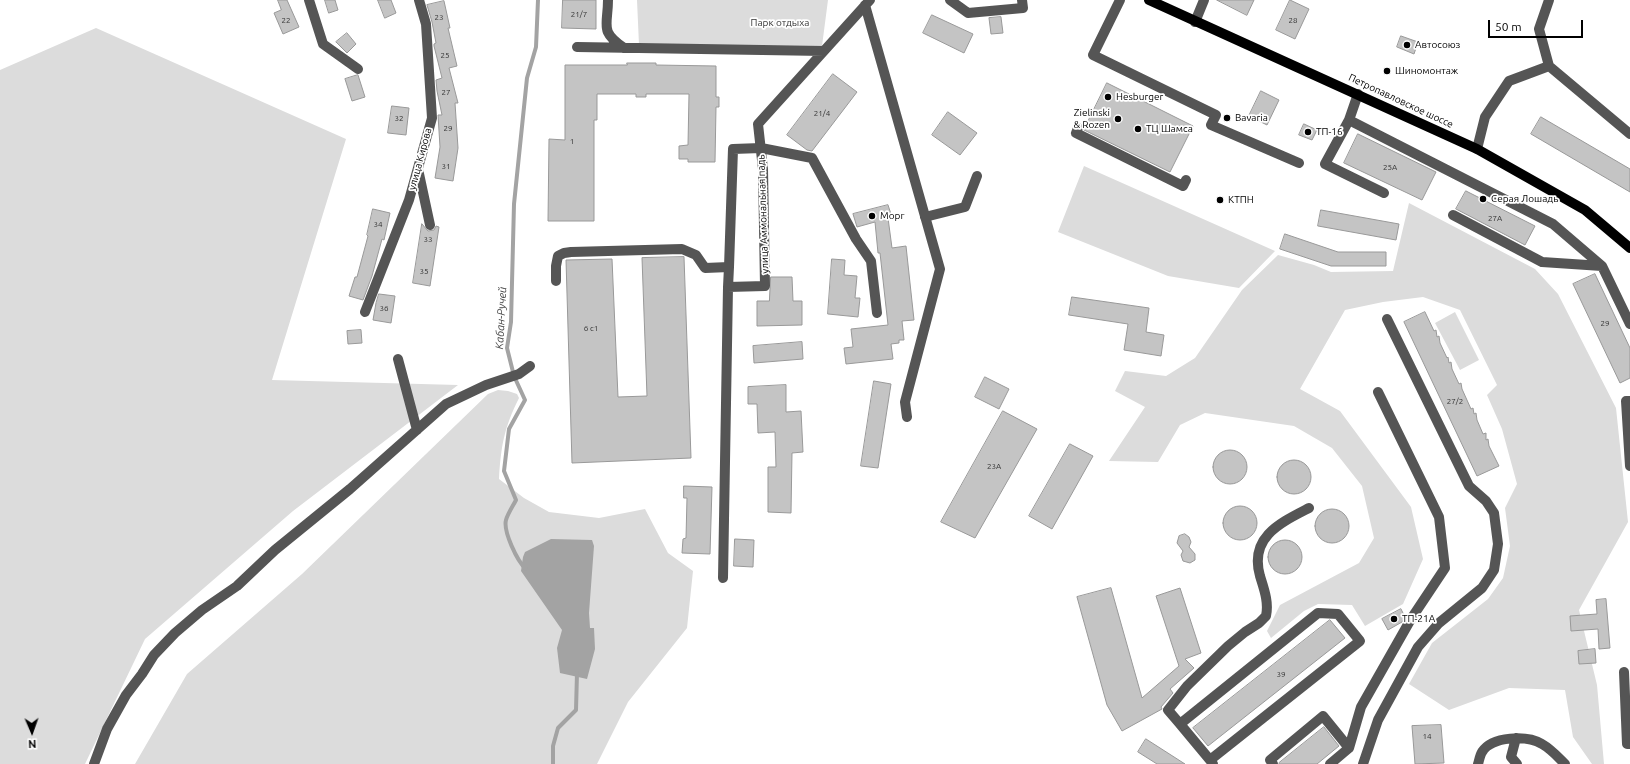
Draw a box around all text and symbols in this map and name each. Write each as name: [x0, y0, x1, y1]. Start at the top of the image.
house number: 21/7: [571, 9, 587, 19]
house number: 23: [434, 12, 444, 22]
scale bar: [1490, 12, 1585, 38]
house number: 22: [281, 15, 291, 25]
house number: 28: [1288, 15, 1298, 25]
park label: Парк отдыха: [751, 17, 809, 29]
text: 50 m: [1495, 20, 1522, 33]
place label: Автосоюз: [1415, 39, 1460, 51]
marker: Автосоюз: [1402, 40, 1412, 50]
house number: 25: [440, 50, 450, 60]
place label: Шиномонтаж: [1395, 65, 1458, 77]
marker: Шиномонтаж: [1382, 66, 1392, 76]
street label: Петропавловское шоссе: [1347, 71, 1455, 131]
house number: 27: [441, 87, 451, 97]
place label: Hesburger: [1116, 91, 1163, 103]
marker: Hesburger: [1103, 92, 1113, 102]
place label: Zielinski & Rozen: [1073, 107, 1110, 130]
house number: 21/4: [814, 108, 830, 118]
place label: Bavaria: [1235, 112, 1268, 124]
house number: 32: [394, 113, 404, 123]
marker: Bavaria: [1222, 113, 1232, 123]
marker: Zielinski & Rozen: [1113, 114, 1123, 124]
house number: 29: [443, 123, 453, 133]
place label: ТЦ Шамса: [1146, 123, 1193, 135]
marker: ТЦ Шамса: [1133, 124, 1143, 134]
place label: ТП-16: [1316, 126, 1343, 138]
street label: улица Кирова: [406, 127, 434, 191]
marker: ТП-16: [1303, 127, 1313, 137]
house number: 1: [570, 136, 574, 146]
street label: улица Аммональная падь: [755, 154, 771, 274]
house number: 31: [441, 161, 451, 171]
house number: 25А: [1383, 162, 1397, 172]
place label: Серая Лошадь: [1491, 193, 1558, 205]
place label: КТПН: [1228, 194, 1254, 206]
marker: Серая Лошадь: [1478, 194, 1488, 204]
marker: КТПН: [1215, 195, 1225, 205]
place label: Морг: [880, 210, 904, 222]
marker: Морг: [867, 211, 877, 221]
house number: 27А: [1488, 213, 1502, 223]
house number: 34: [373, 219, 383, 229]
house number: 33: [423, 234, 433, 244]
house number: 35: [419, 266, 429, 276]
water label: Кабан-Ручей: [493, 286, 509, 350]
house number: 36: [379, 303, 389, 313]
house number: 29: [1600, 318, 1610, 328]
house number: 6 с1: [584, 323, 598, 333]
house number: 27/2: [1447, 396, 1463, 406]
house number: 23А: [987, 461, 1001, 471]
place label: ТП-21А: [1402, 613, 1435, 625]
marker: ТП-21А: [1389, 614, 1399, 624]
house number: 39: [1276, 669, 1286, 679]
north arrow: [12, 712, 52, 752]
house number: 14: [1422, 731, 1432, 741]
text: N: [28, 738, 37, 750]

